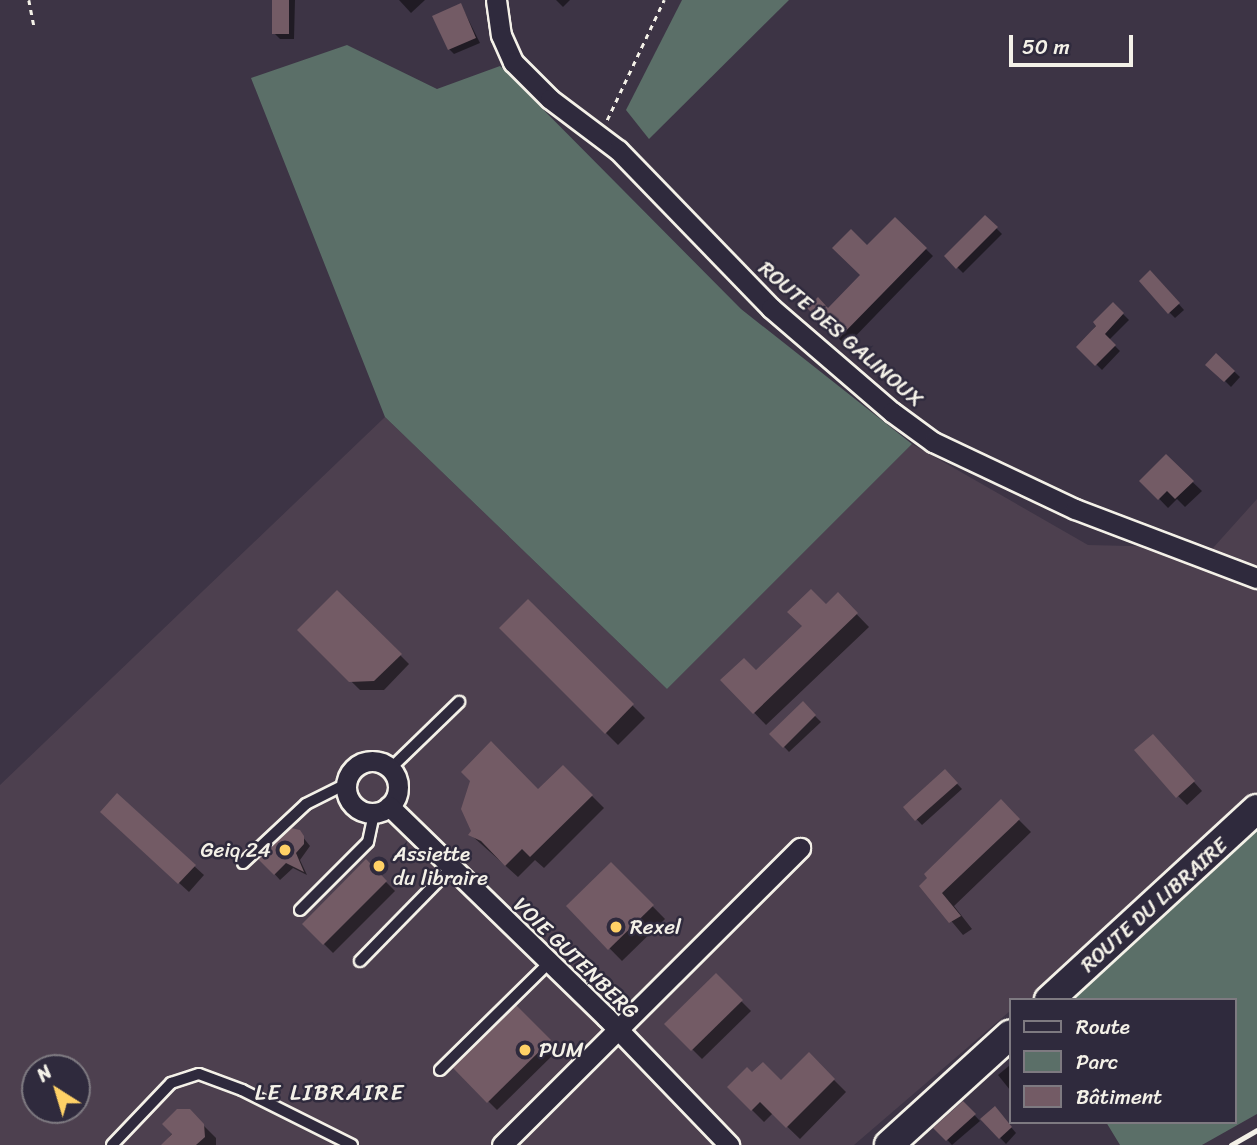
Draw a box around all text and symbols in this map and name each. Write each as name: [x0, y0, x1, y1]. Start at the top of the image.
scale bar: [1012, 21, 1136, 65]
text: 50 m: [1022, 28, 1070, 66]
street label: ROUTE DES GALINOUX: [753, 255, 929, 413]
street label: ROUTE DU LIBRAIRE: [1075, 832, 1233, 978]
place label: Geiq 24: [200, 837, 271, 863]
place label: Assiette du libraire: [393, 841, 488, 891]
marker: Geiq 24: [277, 842, 293, 858]
marker: Assiette du libraire: [371, 858, 387, 874]
street label: VOIE GUTENBERG: [508, 892, 644, 1024]
place label: Rexel: [630, 914, 681, 940]
marker: Rexel: [608, 919, 624, 935]
legend: [1009, 998, 1236, 1124]
text: Route: [1076, 1008, 1130, 1046]
place label: PUM: [539, 1037, 584, 1063]
marker: PUM: [517, 1042, 533, 1058]
text: Parc: [1076, 1043, 1118, 1081]
north arrow: [21, 1054, 91, 1124]
text: N: [29, 1056, 59, 1091]
text: Bâtiment: [1076, 1078, 1162, 1116]
district label: LE LIBRAIRE: [257, 1079, 403, 1107]

